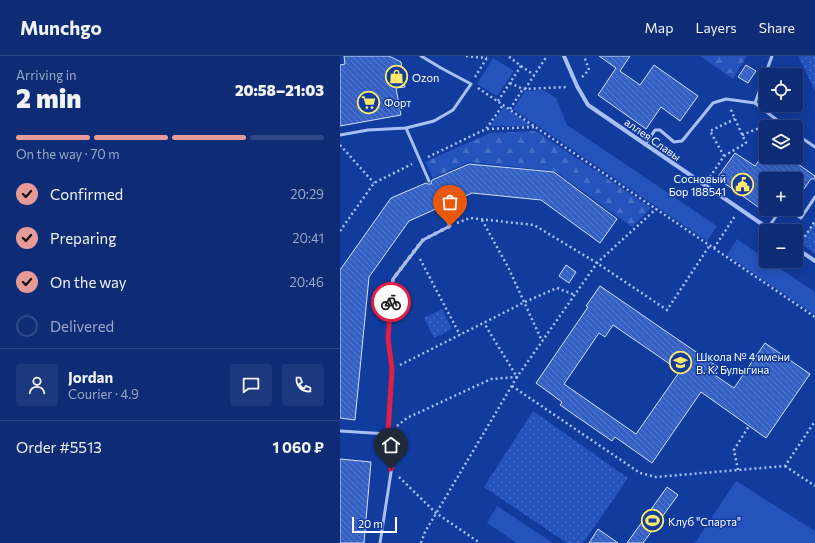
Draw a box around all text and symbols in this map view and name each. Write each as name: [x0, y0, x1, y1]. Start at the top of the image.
text: Munchgo: [20, 16, 102, 39]
text: Map: [645, 19, 673, 36]
text: Layers: [695, 19, 737, 36]
text: Share: [759, 19, 795, 36]
shop icon: Ozon: [383, 64, 409, 90]
text: Arriving in: [16, 67, 76, 83]
map controls: [759, 68, 803, 268]
button: locate: [759, 68, 803, 112]
place label: Ozon: [412, 71, 439, 84]
text: 20:58–21:03: [235, 81, 324, 99]
text: 2 min: [16, 82, 81, 113]
supermarket icon: Форт: [356, 89, 382, 115]
place label: Форт: [384, 96, 412, 109]
street label: аллея Славы: [622, 115, 684, 163]
button: layers: [759, 120, 803, 164]
text: On the way · 70 m: [16, 146, 120, 162]
public building icon: Сосновый Бор 188541: [729, 171, 755, 197]
place label: Сосновый Бор 188541: [669, 172, 726, 198]
button: +: [759, 172, 803, 216]
icon: check: [16, 183, 38, 205]
text: Confirmed: [50, 185, 123, 203]
pin: [433, 185, 467, 226]
text: 20:29: [290, 186, 324, 202]
icon: bag: [439, 191, 461, 213]
button: −: [759, 224, 803, 268]
icon: check: [16, 227, 38, 249]
text: Preparing: [50, 229, 116, 247]
text: 20:41: [292, 230, 324, 246]
icon: check: [16, 271, 38, 293]
text: On the way: [50, 273, 127, 291]
text: 20:46: [290, 274, 324, 290]
courier: [371, 282, 411, 322]
icon: bike: [380, 291, 402, 313]
text: Delivered: [50, 317, 114, 335]
school or university icon: Школа № 4 имени В. К. Булыгина: [667, 349, 693, 375]
place label: Школа № 4 имени В. К. Булыгина: [696, 350, 790, 376]
button: person: [16, 364, 58, 406]
button: chat: [230, 364, 272, 406]
button: phone: [282, 364, 324, 406]
text: Jordan: [68, 368, 113, 386]
text: Courier · 4.9: [68, 386, 139, 402]
pin: [374, 428, 408, 469]
icon: home: [380, 434, 402, 456]
text: Order #5513: [16, 438, 102, 456]
text: 1 060 ₽: [272, 438, 324, 456]
sports icon: Клуб "Спарта": [639, 508, 665, 534]
scale bar: [352, 515, 397, 534]
place label: Клуб "Спарта": [668, 515, 741, 528]
text: 20 m: [358, 517, 383, 530]

